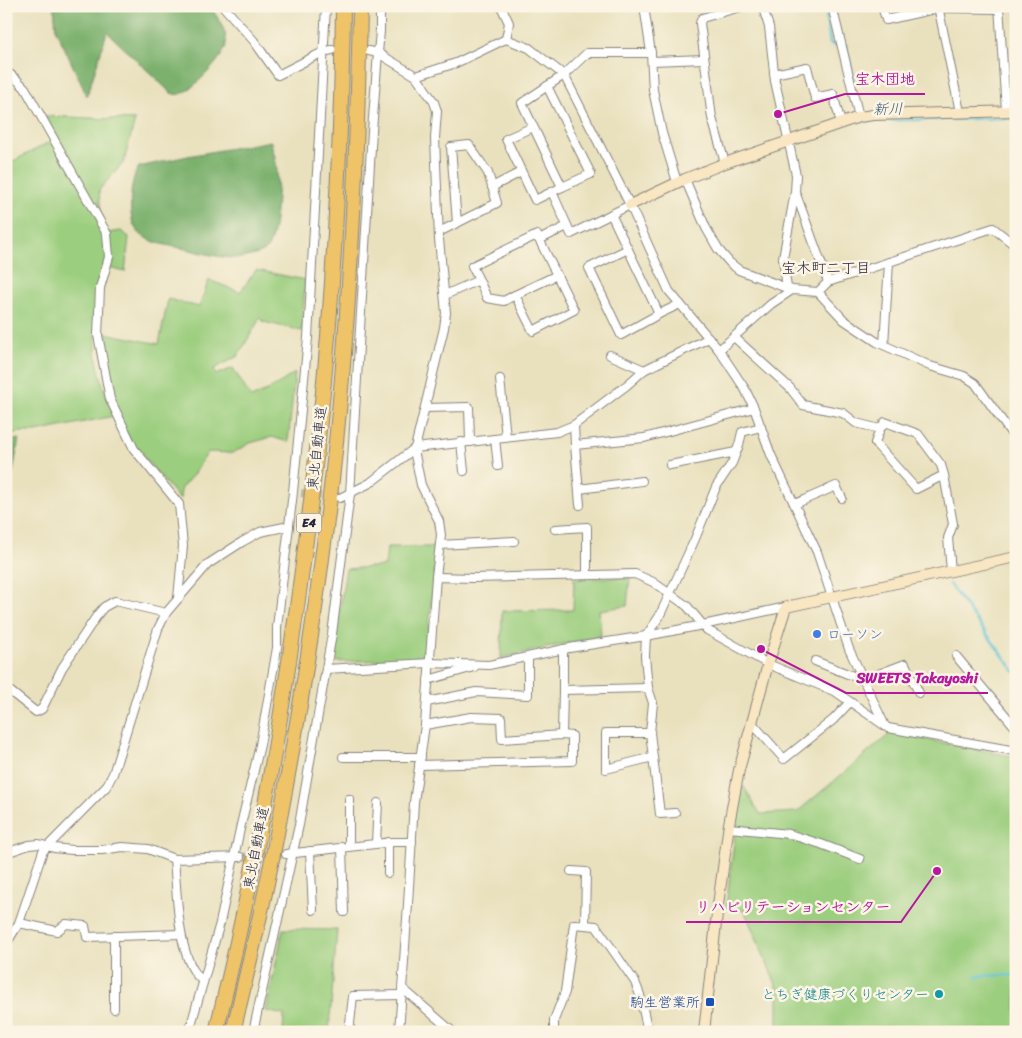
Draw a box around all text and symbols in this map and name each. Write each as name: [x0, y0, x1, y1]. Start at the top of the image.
callout: 宝木団地: [845, 64, 925, 94]
text: 宝木団地: [855, 66, 915, 92]
water label: 新川: [873, 96, 903, 122]
district label: 宝木町二丁目: [781, 255, 871, 281]
street label: 東北自動車道: [300, 405, 334, 491]
road number: E4: [296, 514, 322, 532]
place label: ローソン: [827, 622, 883, 647]
marker: ローソン: [811, 628, 823, 640]
callout: SWEETS Takayoshi: [846, 663, 988, 693]
text: SWEETS Takayoshi: [855, 665, 979, 691]
street label: 東北自動車道: [236, 804, 276, 892]
callout: リハビリテーションセンター: [686, 892, 901, 922]
text: リハビリテーションセンター: [695, 894, 891, 920]
place label: とちぎ健康づくりセンター: [762, 982, 929, 1007]
marker: とちぎ健康づくりセンター: [933, 988, 945, 1000]
place label: 駒生営業所: [630, 990, 700, 1015]
marker: 駒生営業所: [704, 996, 716, 1008]

